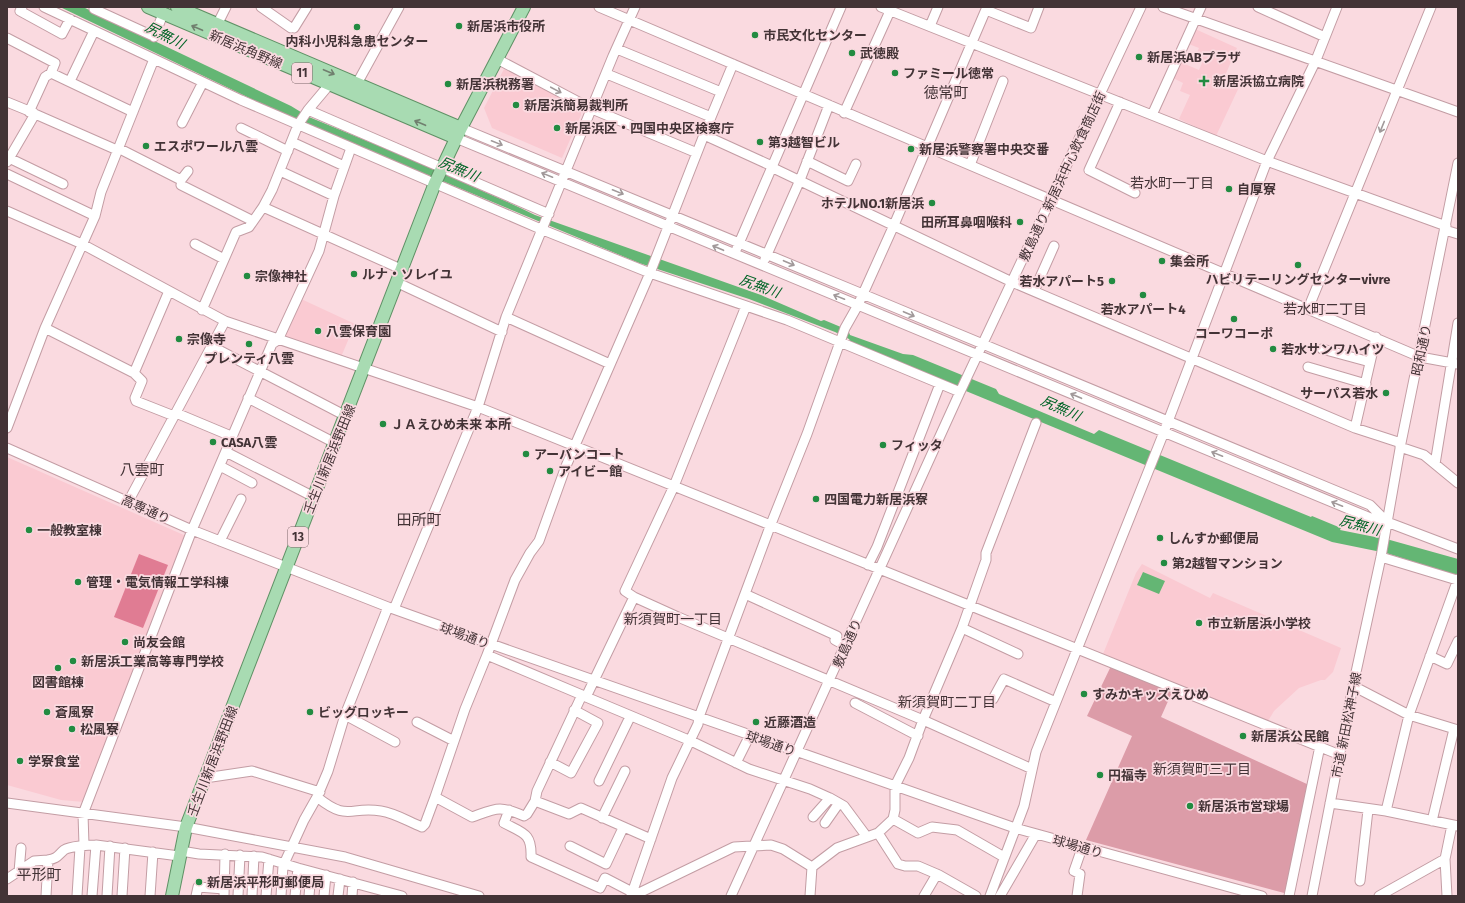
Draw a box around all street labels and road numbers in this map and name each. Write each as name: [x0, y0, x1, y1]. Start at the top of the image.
street label: 新居浜角野線: [207, 27, 285, 72]
road number: 11: [292, 63, 312, 83]
street label: 敷島通り 新居浜中心飲食商店街: [1016, 89, 1108, 263]
street label: 昭和通り: [1409, 323, 1434, 377]
street label: 壬生川新居浜野田線: [301, 402, 358, 516]
street label: 高専通り: [119, 492, 173, 527]
road number: 13: [288, 527, 308, 547]
street label: 敷島通り: [830, 616, 865, 670]
street label: 球場通り: [438, 620, 492, 651]
street label: 市道 新田松神子線: [1329, 671, 1364, 779]
street label: 壬生川新居浜野田線: [184, 704, 240, 818]
street label: 球場通り: [744, 728, 798, 759]
street label: 球場通り: [1051, 832, 1105, 861]

